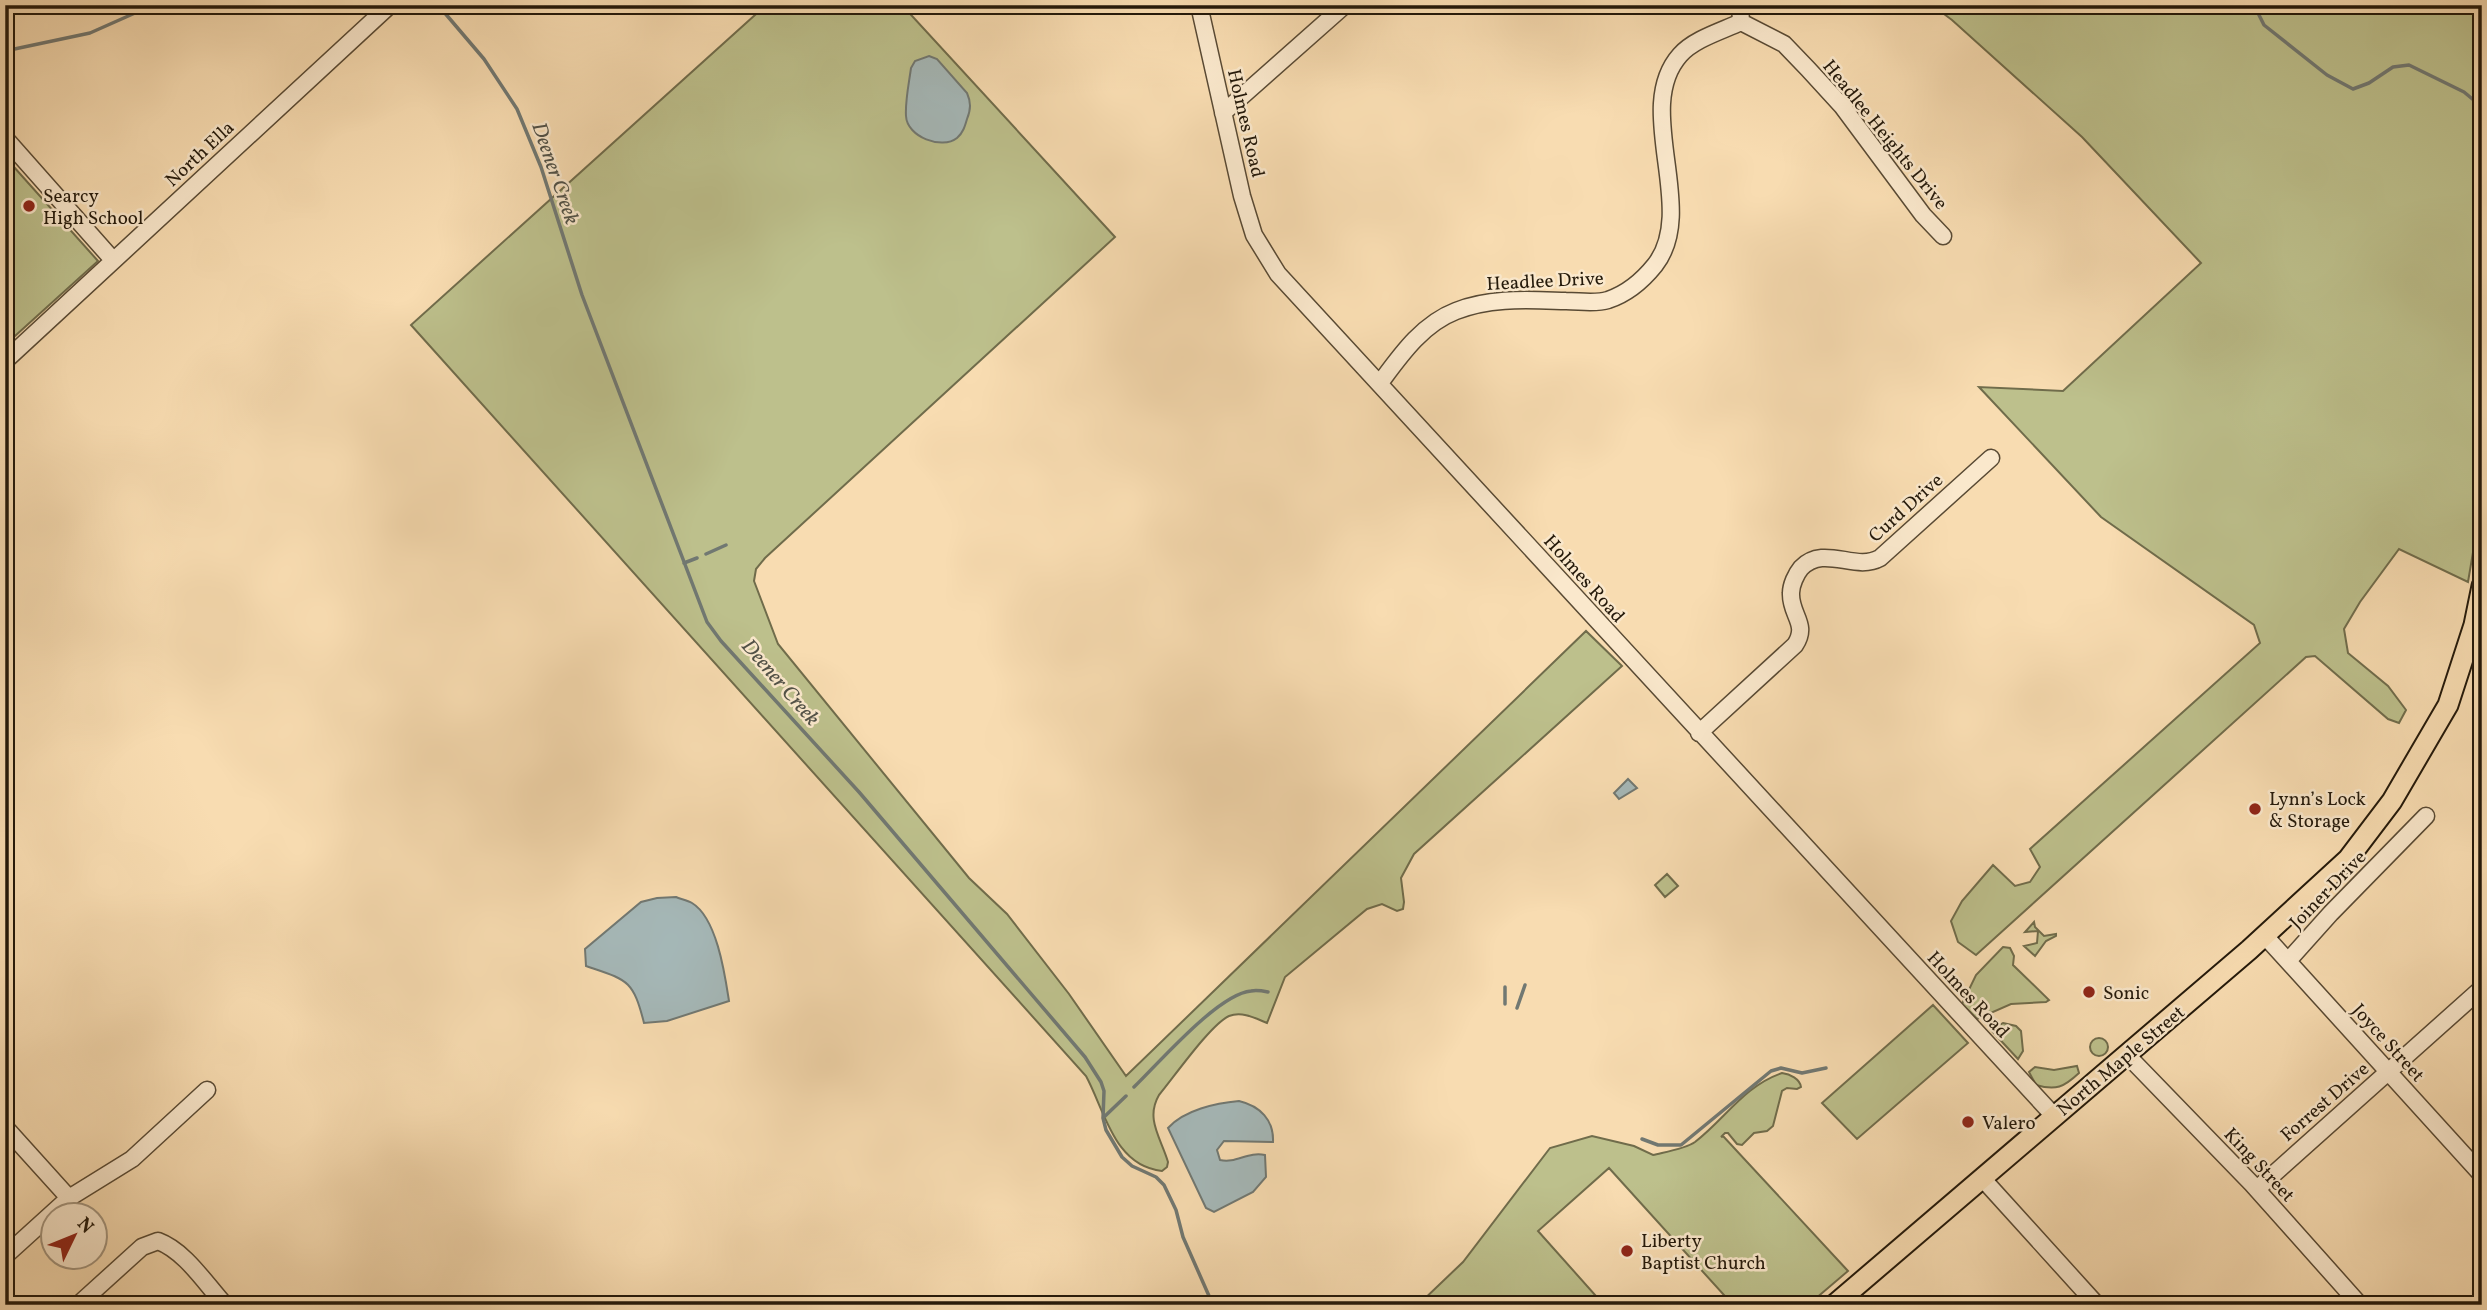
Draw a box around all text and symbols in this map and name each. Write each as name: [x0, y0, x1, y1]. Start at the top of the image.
street label: Headlee Heights Drive: [1816, 55, 1953, 216]
street label: Holmes Road: [1220, 67, 1270, 180]
street label: North Ella: [160, 116, 241, 193]
water label: Deener Creek: [524, 118, 586, 229]
place label: Searcy High School: [43, 184, 144, 232]
marker: Searcy High School: [21, 198, 37, 214]
street label: Headlee Drive: [1486, 266, 1604, 298]
street label: Curd Drive: [1863, 468, 1949, 549]
street label: Holmes Road: [1537, 530, 1630, 629]
water label: Deener Creek: [734, 633, 826, 733]
place label: Lynn’s Lock & Storage: [2269, 787, 2366, 835]
marker: Lynn’s Lock & Storage: [2247, 801, 2263, 817]
street label: Joiner Drive: [2284, 845, 2373, 936]
street label: Holmes Road: [1920, 946, 2015, 1045]
place label: Sonic: [2103, 981, 2149, 1007]
marker: Sonic: [2081, 984, 2097, 1000]
street label: Joyce Street: [2345, 998, 2430, 1088]
street label: North Maple Street: [2052, 1000, 2191, 1123]
street label: Forrest Drive: [2275, 1057, 2375, 1148]
place label: Valero: [1982, 1111, 2036, 1137]
marker: Valero: [1960, 1114, 1976, 1130]
street label: King Street: [2217, 1122, 2300, 1209]
north arrow: [38, 1202, 108, 1272]
text: N: [71, 1212, 99, 1240]
place label: Liberty Baptist Church: [1641, 1229, 1766, 1277]
marker: Liberty Baptist Church: [1619, 1243, 1635, 1259]

